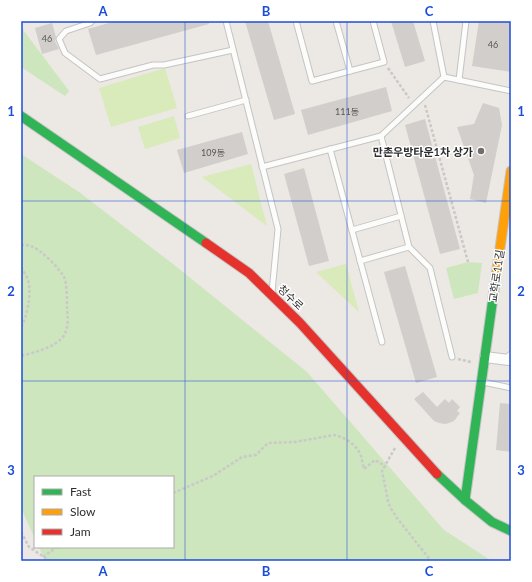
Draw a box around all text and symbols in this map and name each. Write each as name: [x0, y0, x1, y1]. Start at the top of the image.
text: A: [97, 3, 108, 19]
text: B: [262, 3, 271, 19]
text: C: [425, 3, 434, 19]
house number: 46: [42, 33, 52, 44]
house number: 46: [488, 39, 498, 50]
text: 1: [7, 103, 15, 119]
text: 1: [517, 103, 525, 119]
house number: 111동: [335, 106, 359, 117]
place label: 만촌우방타운1차 상가: [373, 145, 473, 158]
marker: 만촌우방타운1차 상가: [476, 146, 486, 156]
house number: 109동: [201, 147, 225, 158]
street label: 교학로11길: [486, 249, 506, 303]
street label: 청수로: [276, 282, 306, 312]
text: 2: [7, 283, 15, 299]
text: 2: [517, 283, 525, 299]
text: 3: [7, 462, 15, 478]
text: 3: [517, 462, 525, 478]
legend: [34, 476, 174, 548]
text: Fast: [70, 484, 92, 499]
text: Slow: [70, 504, 96, 519]
text: Jam: [70, 524, 91, 539]
text: A: [97, 563, 108, 579]
text: B: [262, 563, 271, 579]
text: C: [425, 563, 434, 579]

